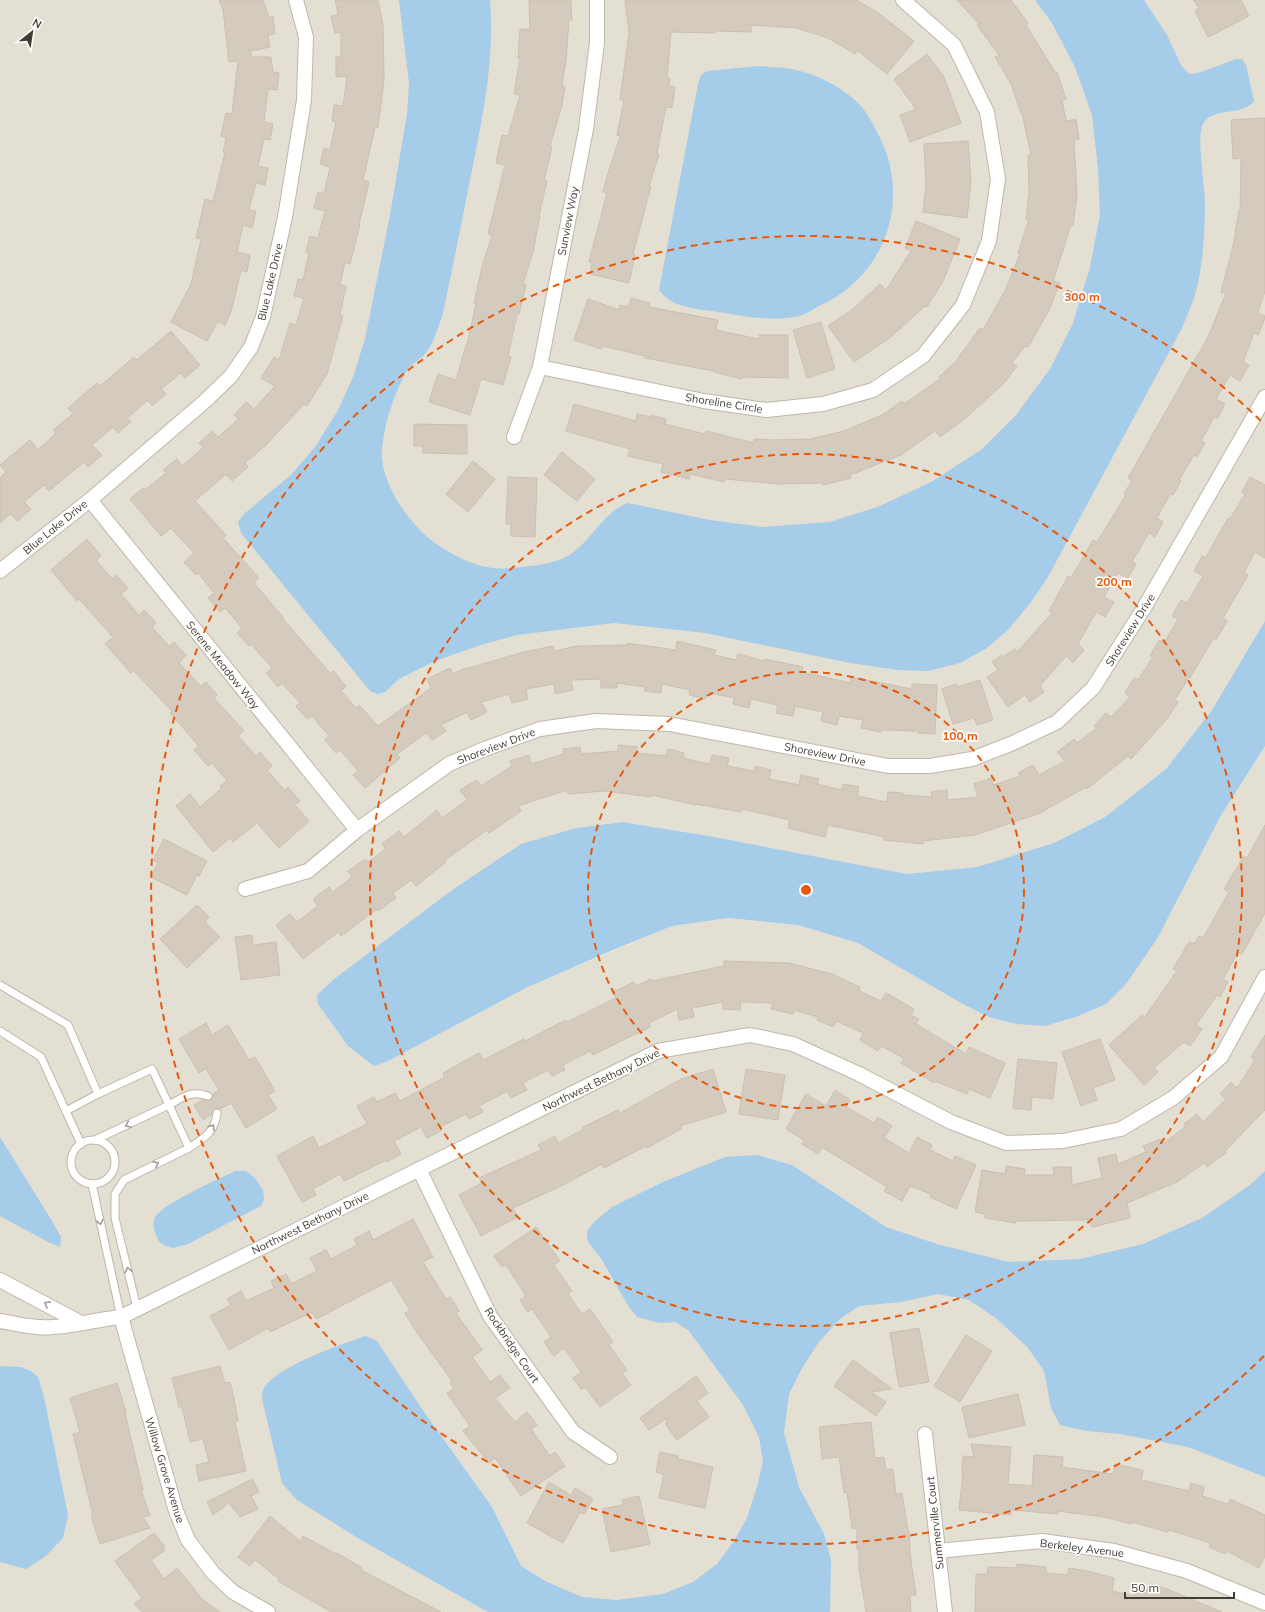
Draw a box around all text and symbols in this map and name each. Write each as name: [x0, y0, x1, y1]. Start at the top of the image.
north arrow: [12, 12, 52, 52]
text: N: [30, 15, 44, 31]
street label: Sunview Way: [554, 185, 582, 257]
street label: Blue Lake Drive: [254, 242, 286, 322]
text: 300 m: [1064, 289, 1100, 304]
street label: Shoreline Circle: [684, 390, 764, 416]
street label: Blue Lake Drive: [20, 497, 90, 557]
text: 200 m: [1096, 574, 1132, 589]
street label: Shoreview Drive: [1102, 591, 1158, 669]
street label: Serene Meadow Way: [183, 618, 263, 712]
street label: Shoreview Drive: [455, 725, 537, 767]
text: 100 m: [942, 728, 978, 743]
street label: Shoreview Drive: [783, 739, 867, 769]
centre of rings: [799, 883, 813, 897]
street label: Northwest Bethany Drive: [540, 1046, 662, 1114]
one-way arrow: [125, 1120, 132, 1128]
one-way arrow: [208, 1124, 215, 1131]
one-way arrow: [152, 1161, 159, 1169]
street label: Northwest Bethany Drive: [249, 1189, 371, 1257]
one-way arrow: [96, 1219, 104, 1225]
one-way arrow: [124, 1267, 133, 1274]
one-way arrow: [44, 1302, 51, 1309]
street label: Rockbridge Court: [482, 1305, 543, 1386]
street label: Willow Grove Avenue: [142, 1415, 188, 1525]
street label: Summerville Court: [923, 1476, 947, 1570]
street label: Berkeley Avenue: [1039, 1536, 1125, 1560]
scale bar: [1125, 1574, 1234, 1600]
text: 50 m: [1131, 1580, 1159, 1595]

